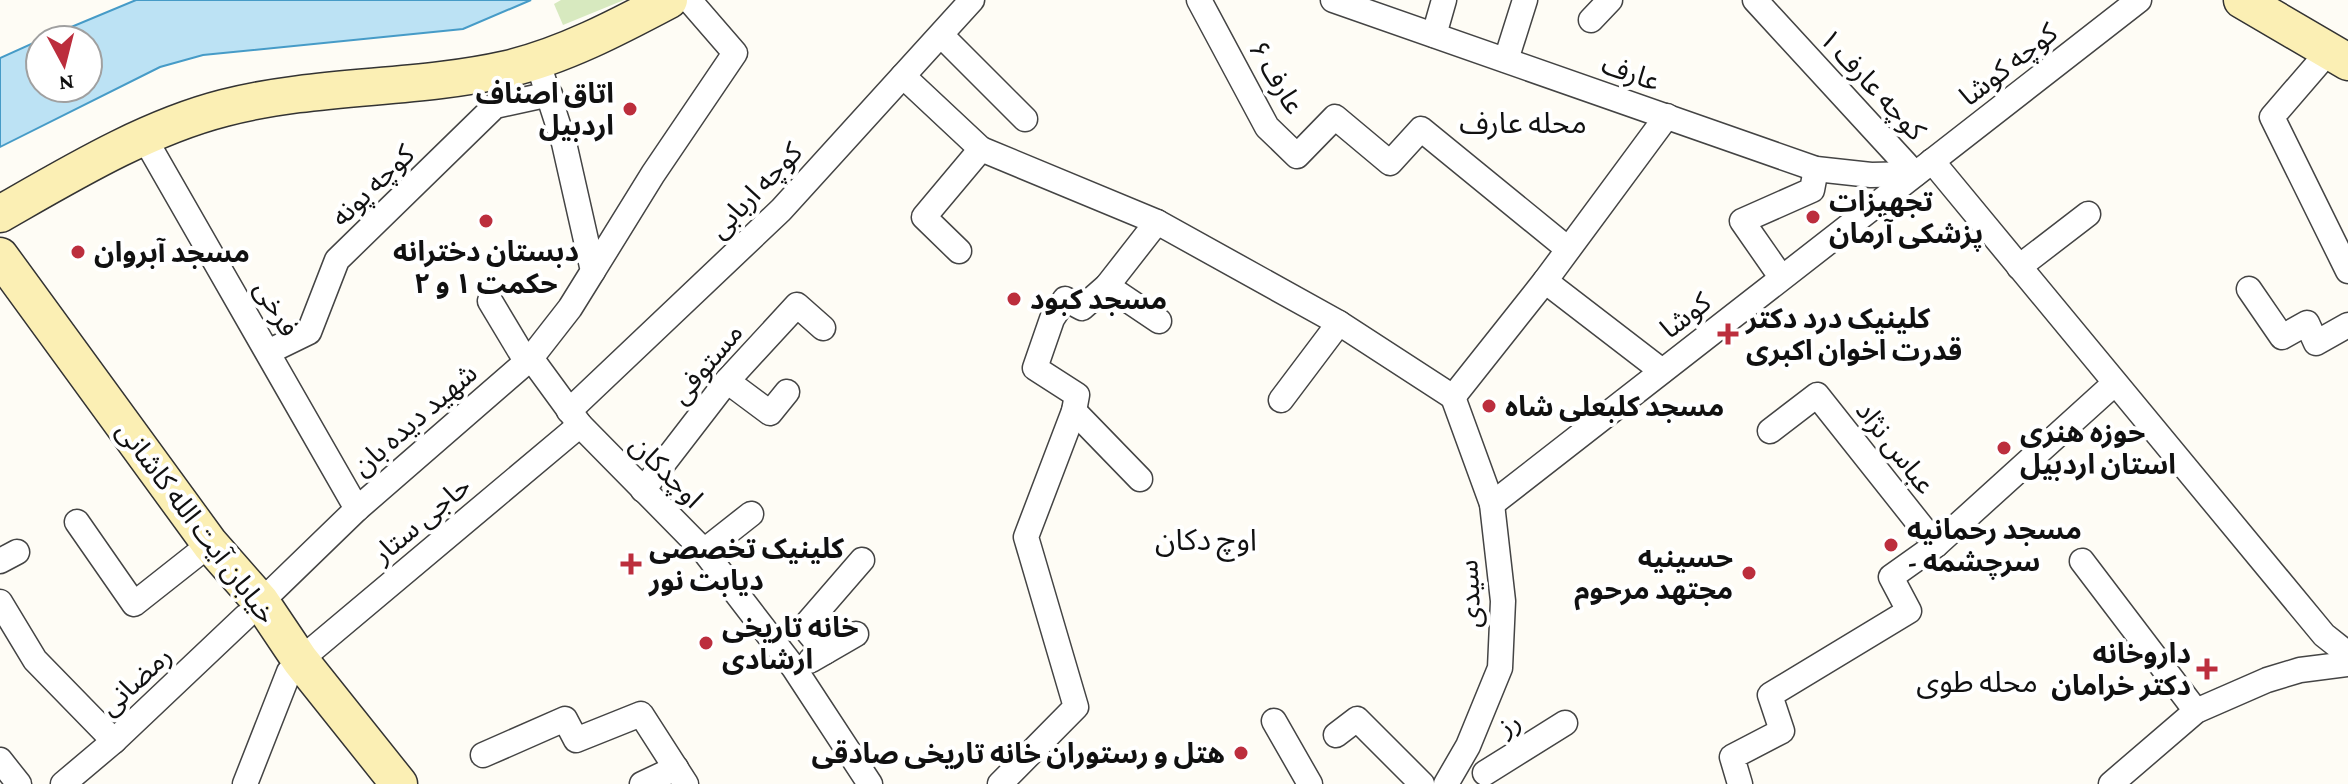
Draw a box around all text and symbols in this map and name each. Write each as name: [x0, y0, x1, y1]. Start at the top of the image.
street label: کوچه کوشا: [1953, 17, 2065, 114]
street label: کوچه عارف ۱: [1812, 22, 1932, 148]
north arrow: [24, 24, 104, 104]
street label: عارف ۶: [1242, 35, 1311, 120]
street label: عارف: [1597, 48, 1664, 98]
text: N: [57, 70, 75, 97]
place label: اتاق اصناف اردبیل: [475, 78, 614, 142]
marker: اتاق اصناف اردبیل: [621, 100, 639, 118]
district label: محله عارف: [1459, 106, 1587, 140]
street label: کوچه اربابی: [703, 136, 810, 246]
street label: کوچه پونه: [325, 138, 422, 234]
place label: تجهیزات پزشکی آرمان: [1829, 186, 1983, 252]
marker: تجهیزات پزشکی آرمان: [1804, 208, 1822, 226]
marker: دبستان دخترانه حکمت ۱ و ۲: [477, 212, 495, 230]
place label: دبستان دخترانه حکمت ۱ و ۲: [393, 236, 579, 299]
place label: مسجد آبروان: [94, 237, 250, 269]
marker: مسجد آبروان: [69, 243, 87, 261]
street label: فرخی: [247, 275, 305, 342]
place label: مسجد کبود: [1030, 284, 1167, 316]
street label: کوشا: [1654, 286, 1717, 345]
marker: مسجد کبود: [1005, 290, 1023, 308]
place label: کلینیک درد دکتر قدرت اخوان اکبری: [1745, 303, 1962, 367]
street label: مستوفی: [664, 317, 750, 410]
marker: کلینیک درد دکتر قدرت اخوان اکبری: [1717, 323, 1739, 345]
street label: شهید دیده بان: [346, 357, 483, 482]
place label: مسجد کلبعلی شاه: [1505, 391, 1724, 423]
street label: عباس نژاد: [1849, 395, 1941, 500]
marker: مسجد کلبعلی شاه: [1480, 397, 1498, 415]
street label: خیابان آیت الله کاشانی: [110, 415, 283, 630]
place label: حوزه هنری استان اردبیل: [2020, 417, 2176, 481]
street label: اوچدکان: [623, 429, 709, 515]
marker: حوزه هنری استان اردبیل: [1995, 439, 2013, 457]
street label: حاجی ستار: [365, 470, 477, 571]
place label: مسجد رحمانیه - سرچشمه: [1907, 514, 2082, 580]
district label: اوچ دکان: [1155, 523, 1257, 562]
place label: کلینیک تخصصی دیابت نور: [648, 533, 844, 597]
marker: مسجد رحمانیه - سرچشمه: [1882, 536, 1900, 554]
place label: حسینیه مجتهد مرحوم: [1574, 542, 1733, 611]
marker: کلینیک تخصصی دیابت نور: [620, 553, 642, 575]
street label: سیدی: [1452, 559, 1487, 629]
marker: حسینیه مجتهد مرحوم: [1740, 564, 1758, 582]
place label: خانه تاریخی ارشادی: [722, 612, 859, 676]
marker: خانه تاریخی ارشادی: [697, 634, 715, 652]
place label: داروخانه دکتر خرامان: [2051, 638, 2191, 702]
street label: رمضانی: [93, 639, 178, 722]
marker: داروخانه دکتر خرامان: [2198, 660, 2216, 678]
district label: محله طوی: [1916, 665, 2038, 699]
street label: رز: [1491, 705, 1527, 743]
place label: هتل و رستوران خانه تاریخی صادقی: [812, 738, 1225, 770]
marker: هتل و رستوران خانه تاریخی صادقی: [1232, 744, 1250, 762]

